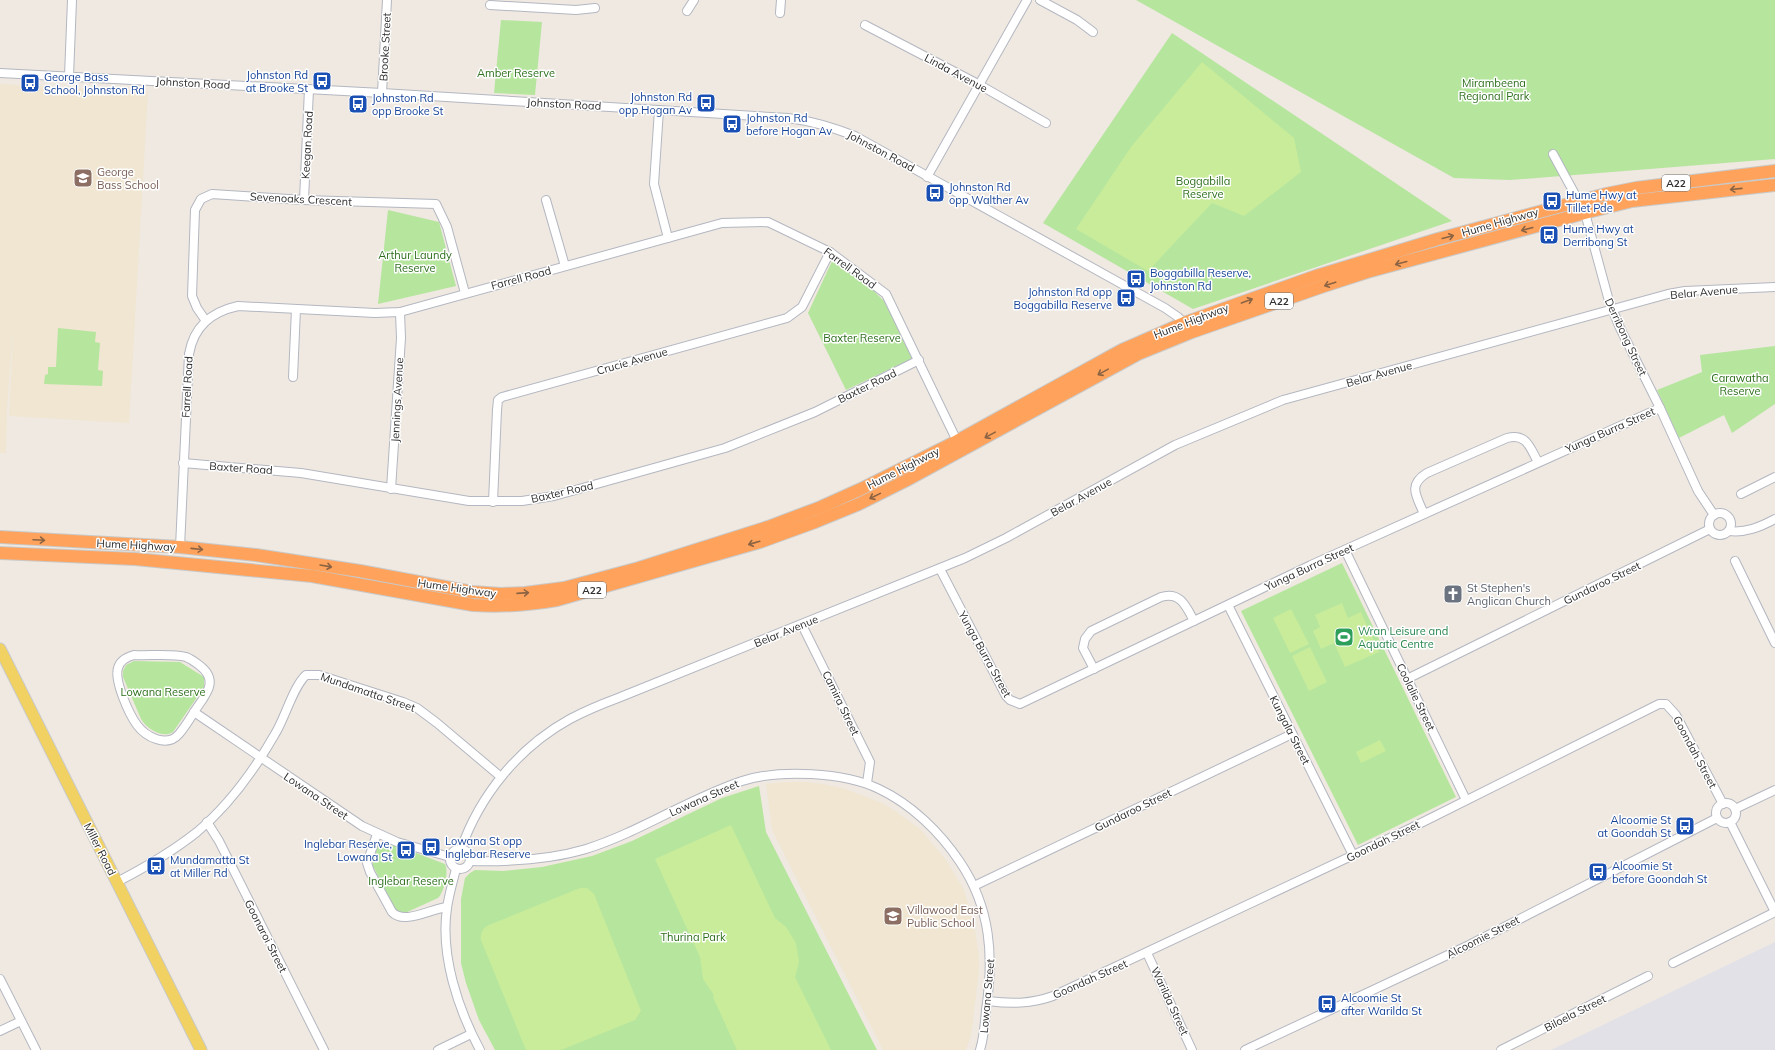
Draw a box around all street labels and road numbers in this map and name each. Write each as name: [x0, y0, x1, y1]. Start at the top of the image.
street label: Brooke Street: [376, 12, 394, 82]
street label: Linda Avenue: [922, 51, 990, 95]
street label: Johnston Road: [155, 74, 231, 92]
street label: Johnston Road: [526, 95, 602, 113]
street label: Keegan Road: [298, 111, 316, 179]
street label: Johnston Road: [845, 127, 917, 175]
road number: A22: [1662, 175, 1690, 191]
street label: Sevenoaks Crescent: [250, 189, 353, 209]
street label: Hume Highway: [1460, 204, 1540, 240]
street label: Farrell Road: [821, 244, 879, 292]
street label: Farrell Road: [489, 263, 553, 293]
street label: Belar Avenue: [1670, 282, 1738, 302]
road number: A22: [1265, 293, 1293, 309]
street label: Derribong Street: [1602, 296, 1650, 378]
street label: Hume Highway: [1152, 300, 1231, 342]
street label: Crucie Avenue: [595, 344, 669, 378]
street label: Farrell Road: [178, 356, 196, 418]
street label: Jennings Avenue: [388, 357, 406, 443]
street label: Belar Avenue: [1344, 358, 1414, 390]
street label: Baxter Road: [835, 366, 899, 406]
street label: Yunga Burra Street: [1562, 404, 1657, 456]
street label: Hume Highway: [865, 444, 942, 492]
street label: Baxter Road: [209, 459, 273, 477]
street label: Belar Avenue: [1048, 474, 1114, 520]
street label: Baxter Road: [529, 478, 595, 506]
street label: Hume Highway: [96, 536, 176, 554]
street label: Yunga Burra Street: [1261, 540, 1356, 594]
street label: Gundaroo Street: [1561, 558, 1643, 608]
street label: Hume Highway: [417, 576, 497, 600]
road number: A22: [578, 582, 606, 598]
street label: Yunga Burra Street: [955, 608, 1015, 700]
street label: Belar Avenue: [752, 612, 820, 650]
street label: Coolalie Street: [1394, 661, 1438, 733]
street label: Camira Street: [819, 668, 863, 738]
street label: Mundamatta Street: [319, 669, 417, 715]
street label: Kungala Street: [1267, 693, 1313, 767]
street label: Goondah Street: [1670, 713, 1720, 791]
street label: Lowana Street: [281, 769, 351, 823]
street label: Lowana Street: [667, 776, 741, 820]
street label: Gundaroo Street: [1092, 785, 1174, 835]
street label: Goondah Street: [1344, 817, 1422, 865]
street label: Miller Road: [81, 820, 119, 878]
street label: Goonaroi Street: [242, 897, 290, 975]
street label: Alcoomie Street: [1444, 913, 1522, 961]
street label: Goondah Street: [1051, 956, 1130, 1002]
street label: Lowana Street: [977, 958, 997, 1034]
street label: Warilda Street: [1148, 965, 1192, 1038]
street label: Biloela Street: [1542, 991, 1608, 1035]

